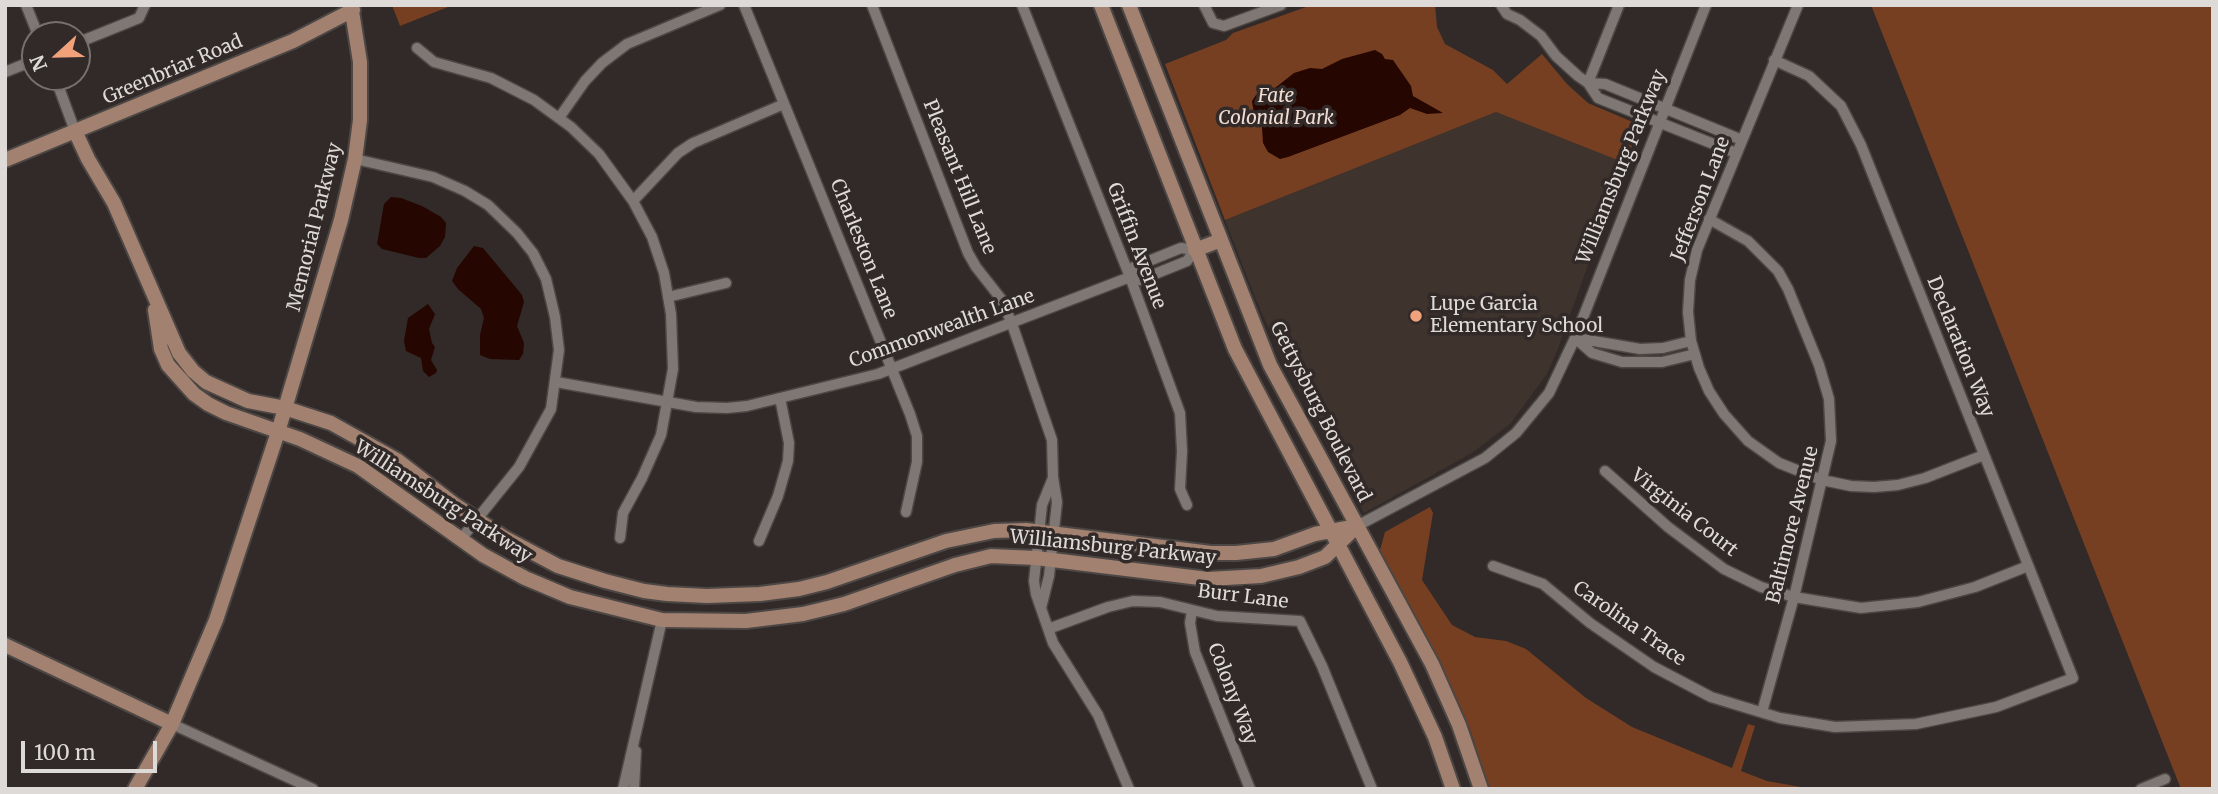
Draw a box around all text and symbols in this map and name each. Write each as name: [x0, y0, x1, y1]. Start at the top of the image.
north arrow: [21, 21, 91, 91]
street label: Greenbriar Road: [100, 30, 246, 110]
text: N: [24, 52, 52, 75]
street label: Williamsburg Parkway: [1573, 67, 1671, 267]
park label: Fate Colonial Park: [1218, 86, 1334, 130]
street label: Pleasant Hill Lane: [918, 96, 1000, 258]
street label: Jefferson Lane: [1667, 133, 1735, 265]
street label: Memorial Parkway: [283, 140, 347, 314]
street label: Charleston Lane: [825, 176, 901, 322]
street label: Griffin Avenue: [1102, 180, 1170, 312]
street label: Declaration Way: [1921, 273, 1999, 421]
street label: Commonwealth Lane: [846, 285, 1038, 373]
place label: Lupe Garcia Elementary School: [1430, 294, 1603, 338]
marker: Lupe Garcia Elementary School: [1408, 308, 1424, 324]
street label: Gettysburg Boulevard: [1265, 318, 1375, 506]
street label: Williamsburg Parkway: [350, 436, 536, 568]
street label: Baltimore Avenue: [1762, 444, 1824, 606]
street label: Virginia Court: [1626, 464, 1742, 562]
street label: Williamsburg Parkway: [1009, 526, 1217, 570]
street label: Carolina Trace: [1568, 577, 1690, 671]
street label: Burr Lane: [1196, 580, 1290, 614]
street label: Colony Way: [1202, 640, 1262, 748]
scale bar: [24, 728, 161, 772]
text: 100 m: [34, 739, 96, 766]

